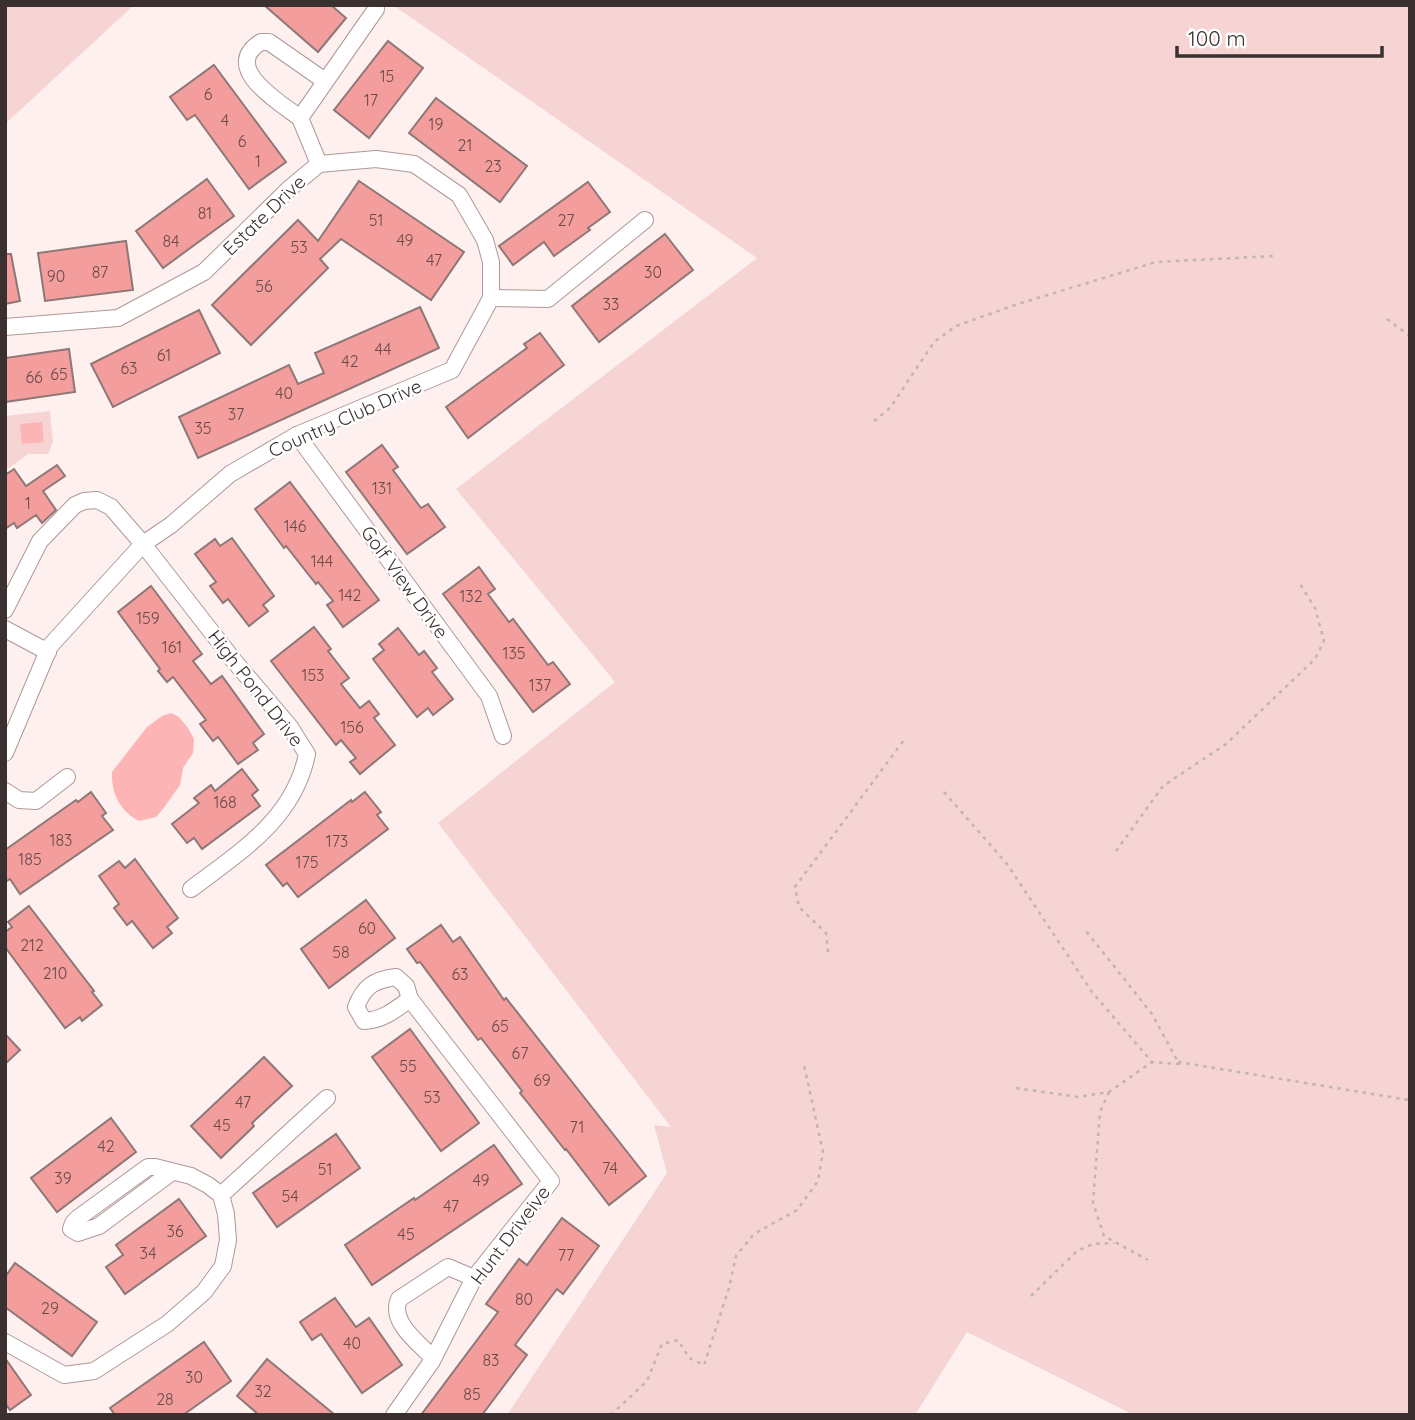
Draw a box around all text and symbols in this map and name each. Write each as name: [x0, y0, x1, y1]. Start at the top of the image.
scale bar: [1177, 14, 1382, 58]
text: 100 m: [1188, 25, 1246, 51]
house number: 15: [380, 66, 394, 86]
house number: 6: [204, 84, 213, 104]
house number: 17: [364, 90, 378, 110]
house number: 4: [221, 110, 229, 130]
house number: 19: [429, 114, 443, 134]
house number: 6: [238, 131, 247, 151]
house number: 21: [458, 135, 472, 155]
house number: 1: [255, 151, 261, 171]
house number: 23: [484, 156, 502, 176]
street label: Estate Drive: [218, 170, 310, 260]
house number: 81: [198, 203, 212, 223]
house number: 51: [369, 210, 383, 230]
house number: 27: [558, 210, 574, 230]
house number: 49: [396, 230, 414, 250]
house number: 84: [162, 231, 180, 251]
house number: 53: [290, 237, 308, 257]
house number: 47: [426, 250, 442, 270]
house number: 87: [92, 262, 108, 282]
house number: 30: [644, 262, 662, 282]
house number: 90: [47, 266, 65, 286]
house number: 56: [255, 276, 273, 296]
house number: 33: [603, 294, 619, 314]
house number: 44: [375, 339, 391, 359]
house number: 61: [157, 345, 171, 365]
house number: 42: [341, 351, 359, 371]
house number: 63: [121, 358, 138, 378]
house number: 65: [50, 364, 68, 384]
house number: 66: [25, 367, 43, 387]
street label: Country Club Drive: [265, 373, 425, 463]
house number: 40: [275, 383, 293, 403]
house number: 37: [228, 404, 244, 424]
house number: 35: [194, 418, 212, 438]
house number: 131: [372, 478, 392, 498]
house number: 1: [25, 493, 31, 513]
house number: 146: [284, 516, 307, 536]
street label: Golf View Drive: [356, 521, 454, 643]
house number: 144: [311, 551, 333, 571]
house number: 142: [339, 585, 362, 605]
house number: 132: [459, 586, 483, 606]
house number: 159: [136, 608, 160, 628]
street label: High Pond Drive: [203, 625, 309, 751]
house number: 161: [162, 637, 182, 657]
house number: 135: [502, 643, 526, 663]
house number: 153: [301, 665, 325, 685]
house number: 137: [529, 675, 551, 695]
house number: 156: [340, 717, 364, 737]
house number: 168: [213, 792, 237, 812]
house number: 183: [50, 830, 72, 850]
house number: 173: [326, 831, 348, 851]
house number: 185: [18, 849, 42, 869]
house number: 175: [296, 852, 318, 872]
house number: 60: [358, 918, 376, 938]
house number: 212: [20, 935, 44, 955]
house number: 58: [332, 942, 350, 962]
house number: 210: [43, 963, 67, 983]
house number: 63: [452, 964, 469, 984]
house number: 65: [491, 1016, 509, 1036]
house number: 67: [512, 1043, 528, 1063]
house number: 55: [399, 1056, 417, 1076]
house number: 69: [533, 1070, 551, 1090]
house number: 53: [423, 1087, 441, 1107]
house number: 47: [235, 1092, 251, 1112]
house number: 45: [213, 1115, 231, 1135]
house number: 71: [570, 1117, 584, 1137]
house number: 42: [97, 1136, 115, 1156]
house number: 74: [602, 1158, 618, 1178]
house number: 51: [318, 1159, 332, 1179]
house number: 39: [54, 1168, 72, 1188]
house number: 49: [472, 1170, 490, 1190]
street label: Hunt Driveive: [465, 1181, 555, 1289]
house number: 54: [281, 1186, 299, 1206]
house number: 47: [443, 1196, 459, 1216]
house number: 36: [167, 1221, 184, 1241]
house number: 45: [397, 1224, 415, 1244]
house number: 34: [140, 1243, 156, 1263]
house number: 77: [558, 1245, 574, 1265]
house number: 80: [515, 1289, 533, 1309]
house number: 29: [41, 1298, 59, 1318]
house number: 40: [343, 1333, 361, 1353]
house number: 83: [482, 1350, 500, 1370]
house number: 30: [185, 1367, 203, 1387]
house number: 32: [254, 1381, 272, 1401]
house number: 85: [463, 1384, 481, 1404]
house number: 28: [156, 1389, 174, 1409]

